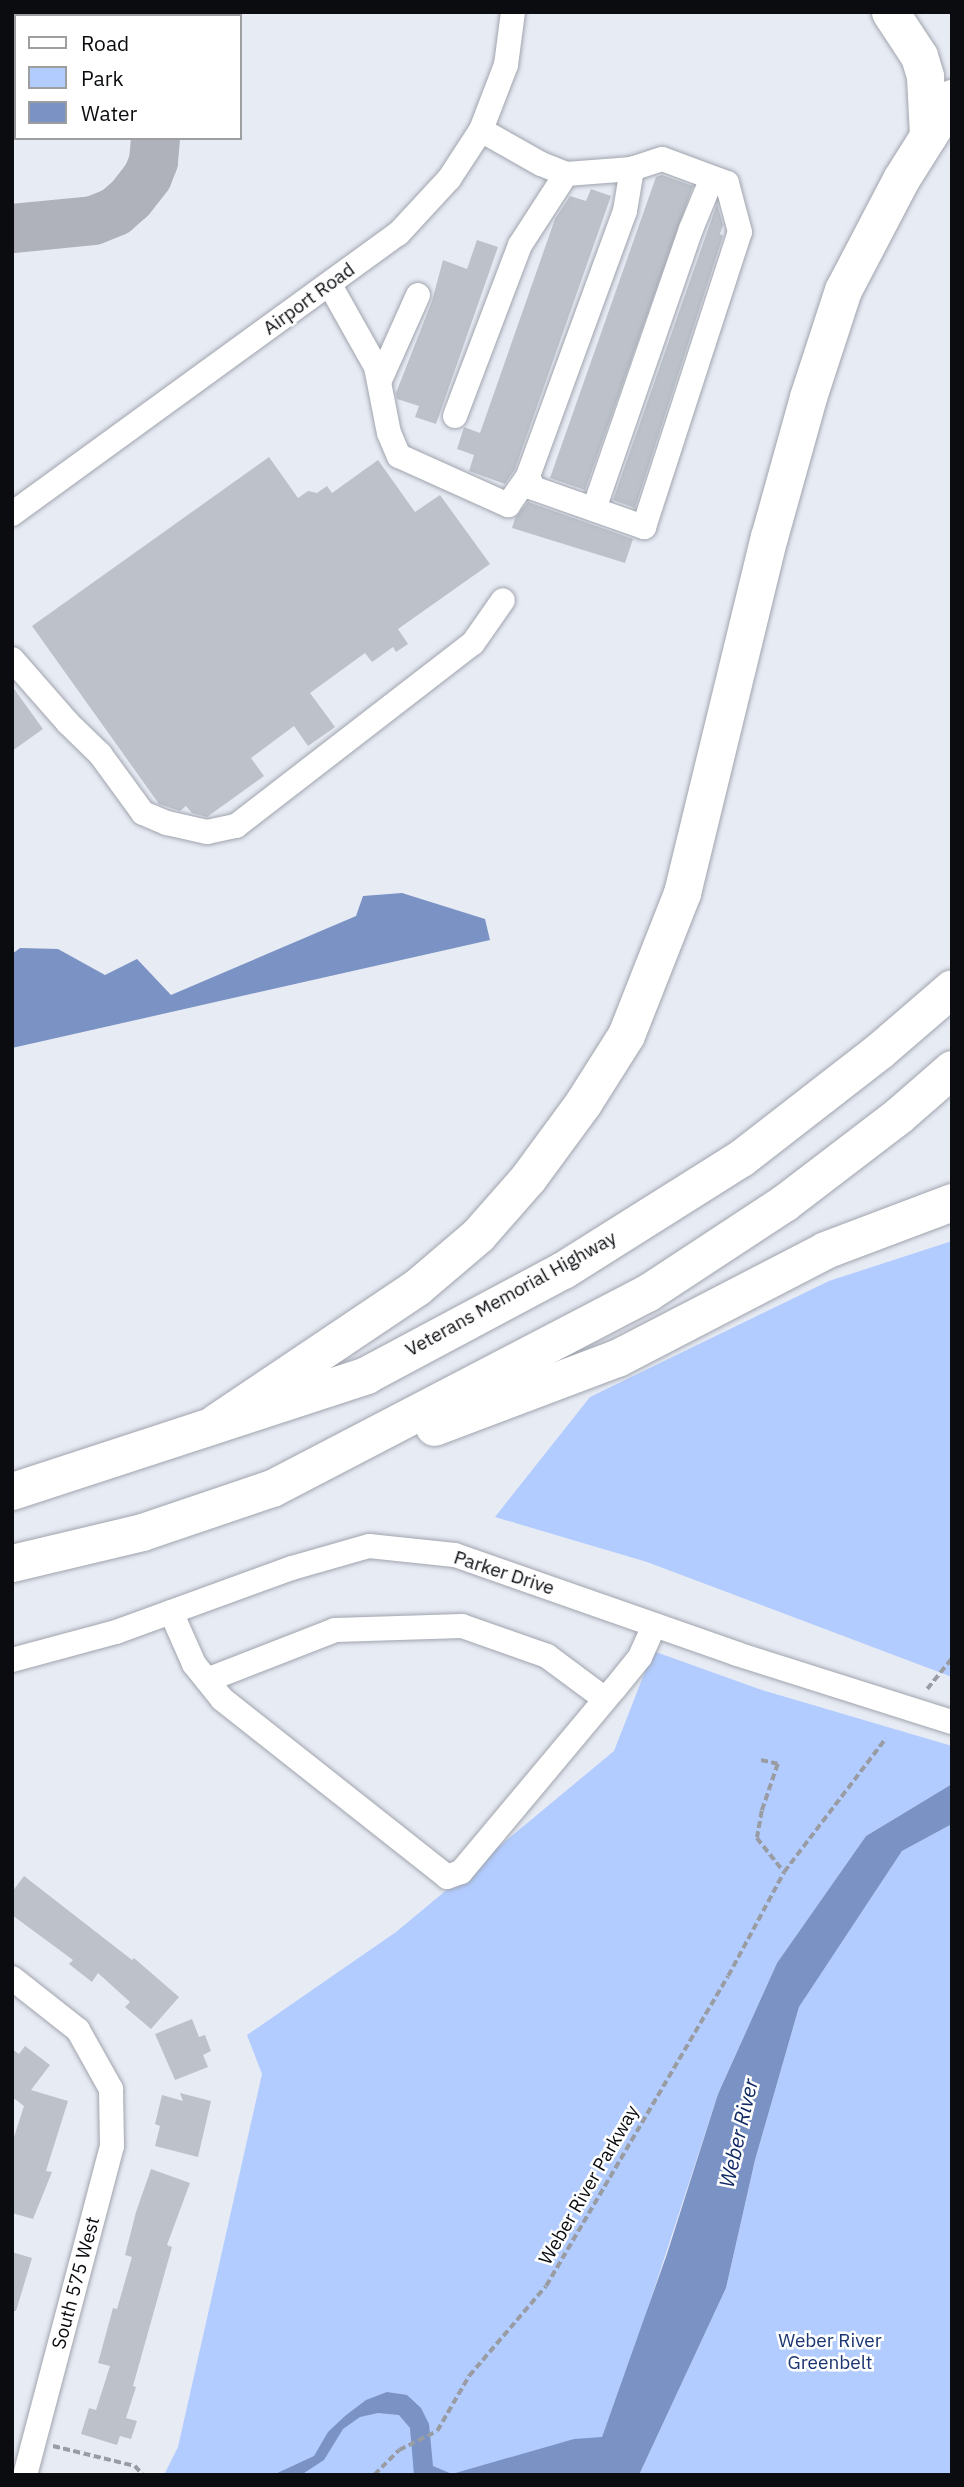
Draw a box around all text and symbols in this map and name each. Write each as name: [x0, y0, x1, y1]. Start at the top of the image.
legend: [14, 14, 242, 140]
text: Road: [81, 29, 129, 57]
text: Park: [81, 64, 124, 92]
text: Water: [81, 99, 137, 127]
street label: Airport Road: [259, 258, 359, 340]
street label: Veterans Memorial Highway: [402, 1226, 620, 1362]
street label: Parker Drive: [451, 1546, 557, 1600]
water label: Weber River: [713, 2076, 763, 2190]
street label: Weber River Parkway: [534, 2101, 644, 2269]
street label: South 575 West: [47, 2214, 105, 2352]
park label: Weber River Greenbelt: [778, 2330, 882, 2374]

